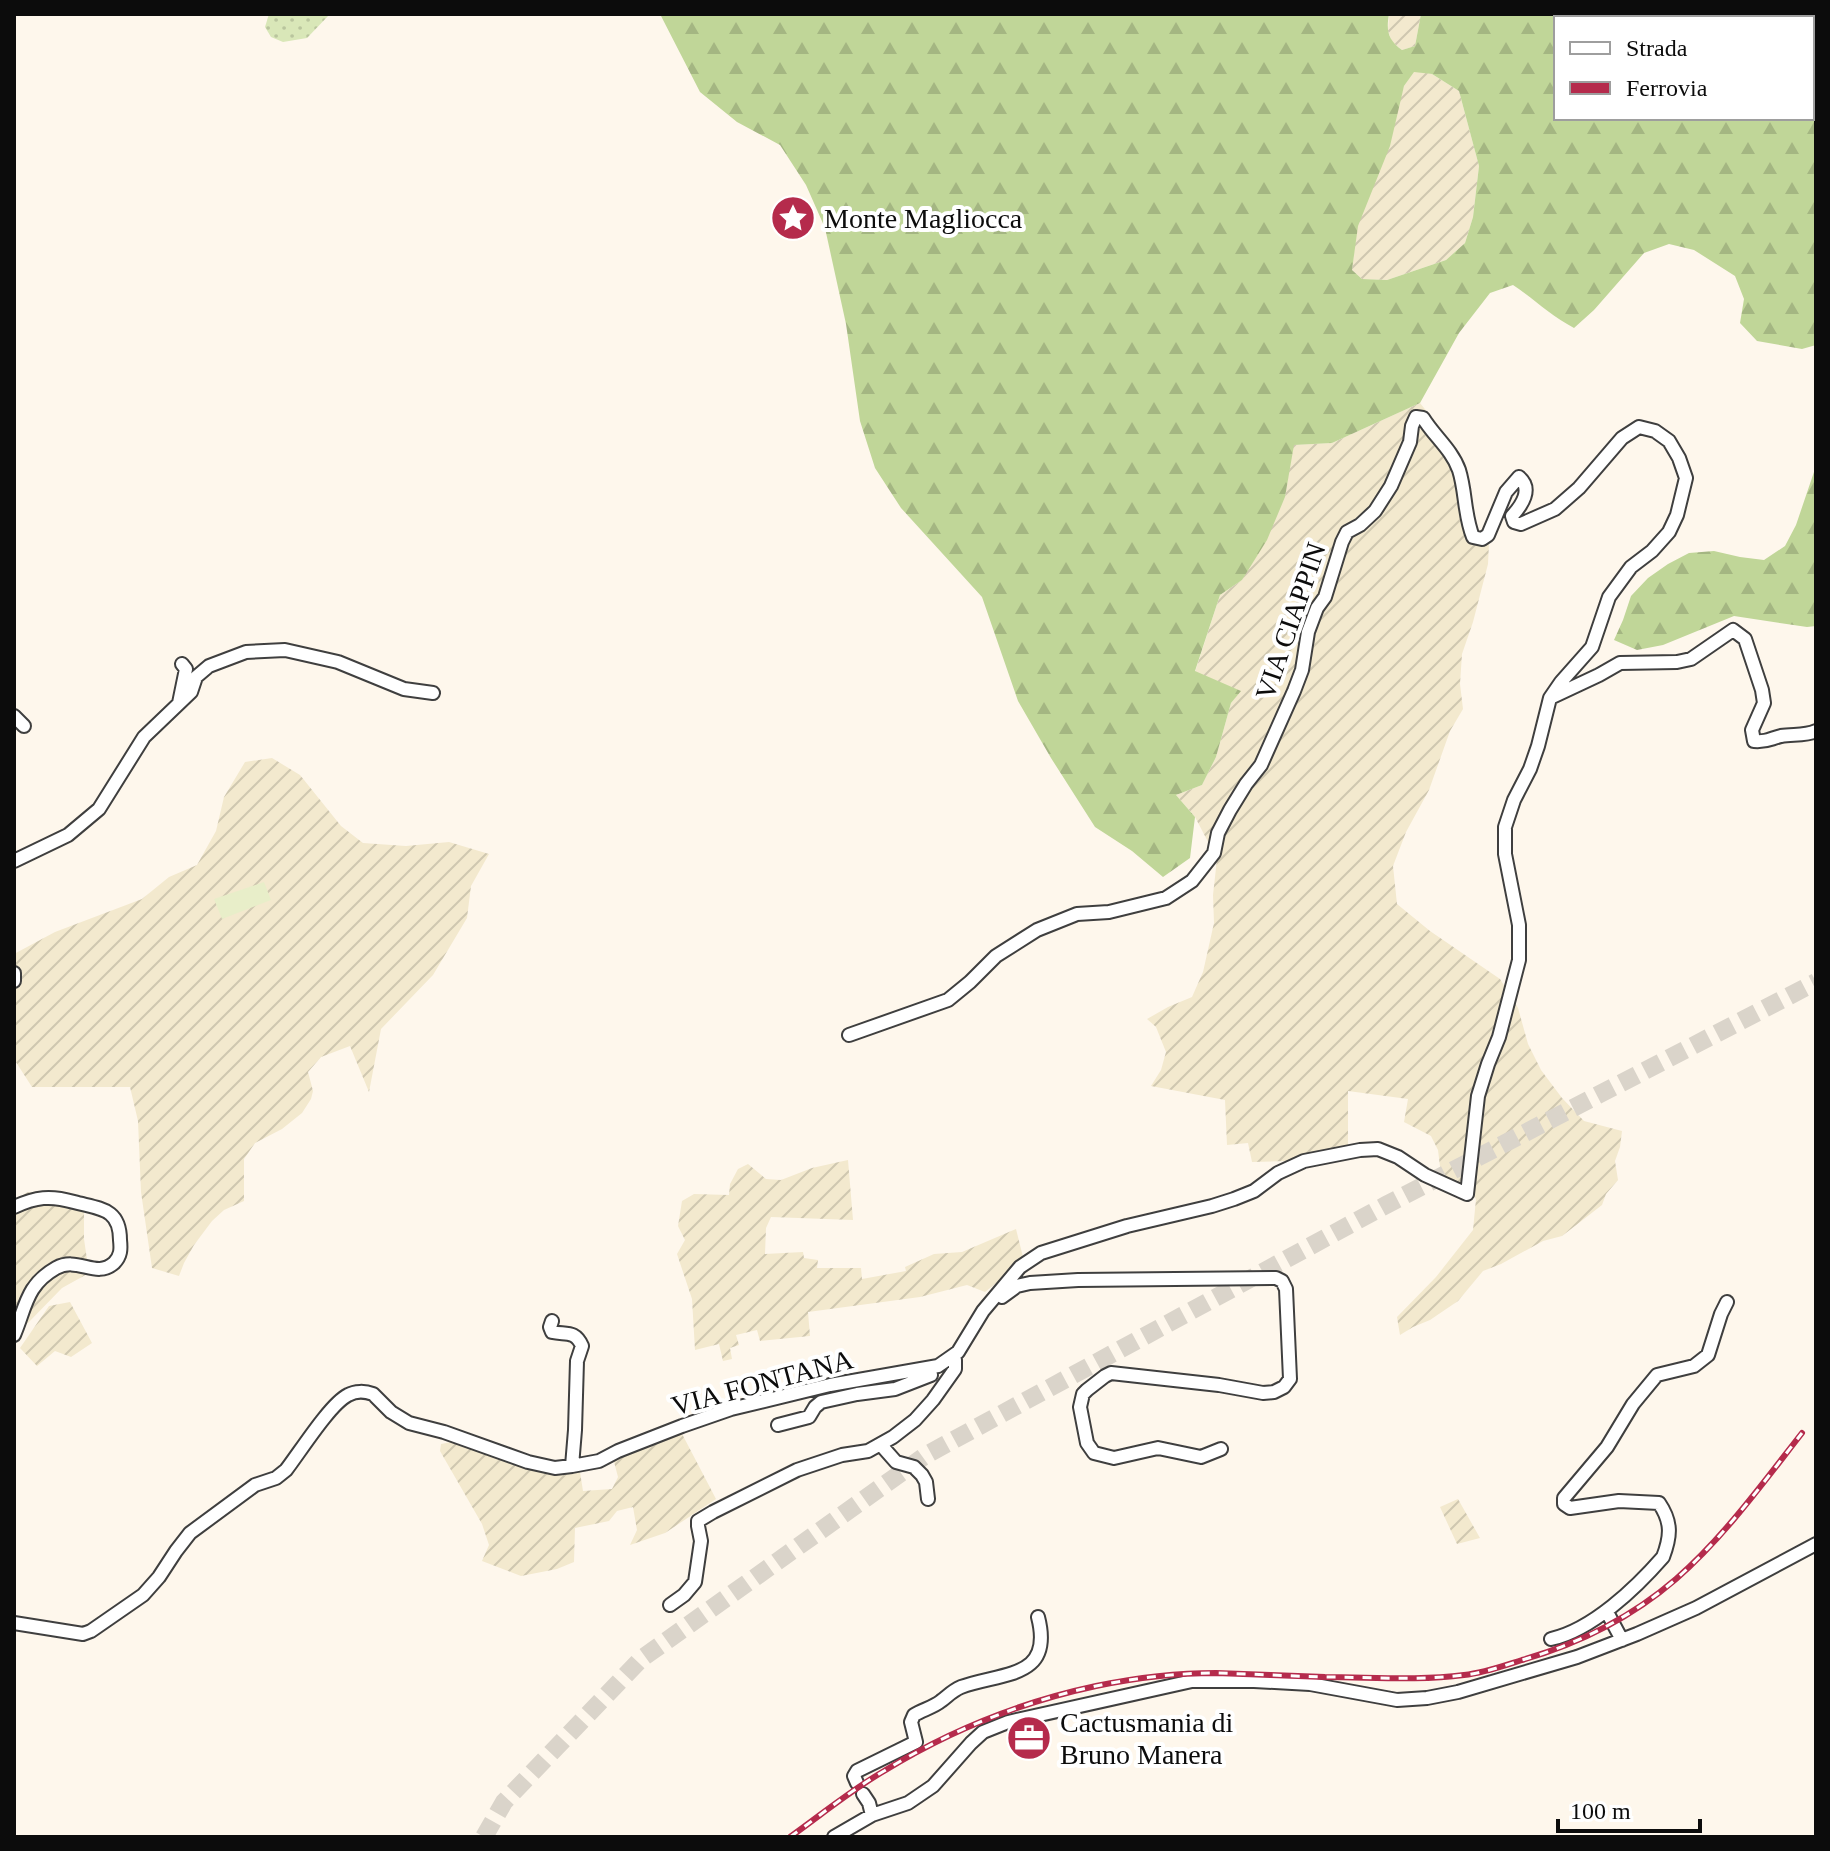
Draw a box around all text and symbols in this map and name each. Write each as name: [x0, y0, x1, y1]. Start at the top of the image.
legend: [1554, 16, 1814, 120]
text: Strada: [1626, 35, 1688, 61]
text: Ferrovia: [1626, 75, 1708, 101]
place icon: Monte Magliocca: [769, 194, 817, 242]
place label: Monte Magliocca: [824, 203, 1023, 234]
street label: VIA CIAPPIN: [1249, 539, 1332, 704]
street label: VIA FONTANA: [668, 1343, 857, 1422]
place label: Cactusmania di Bruno Manera: [1060, 1707, 1234, 1770]
office icon: Cactusmania di Bruno Manera: [1005, 1714, 1053, 1762]
scale bar: [1558, 1783, 1700, 1833]
text: 100 m: [1570, 1798, 1631, 1824]

